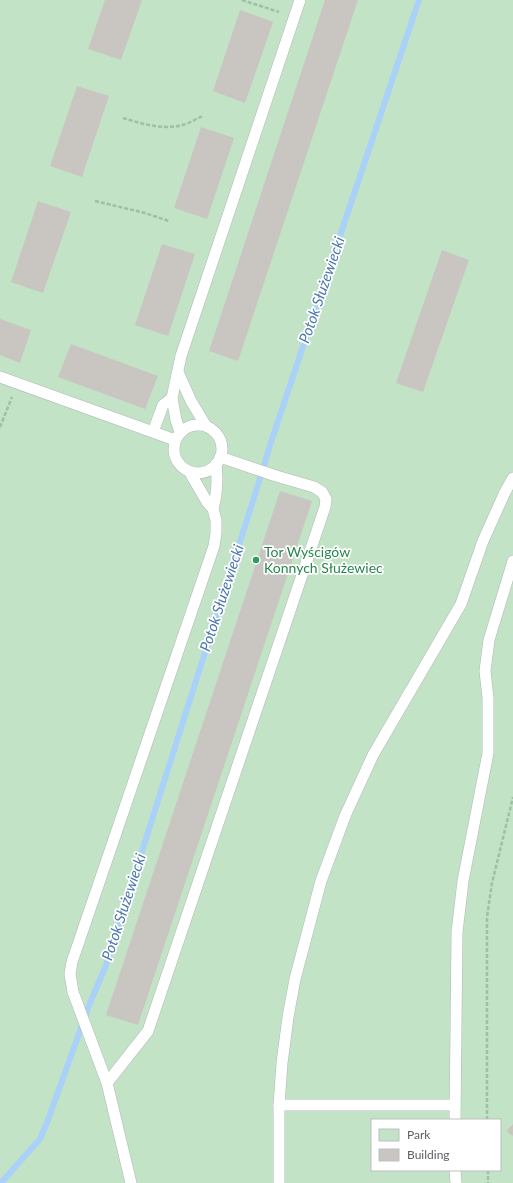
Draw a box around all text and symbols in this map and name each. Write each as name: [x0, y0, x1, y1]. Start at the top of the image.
water label: Potok Służewiecki: [294, 234, 348, 345]
water label: Potok Służewiecki: [195, 541, 247, 653]
place label: Tor Wyścigów Konnych Służewiec: [264, 543, 383, 576]
marker: Tor Wyścigów Konnych Służewiec: [251, 555, 261, 565]
water label: Potok Służewiecki: [97, 850, 149, 962]
legend: [371, 1119, 501, 1171]
text: Park: [407, 1127, 431, 1142]
text: Building: [407, 1147, 450, 1162]

